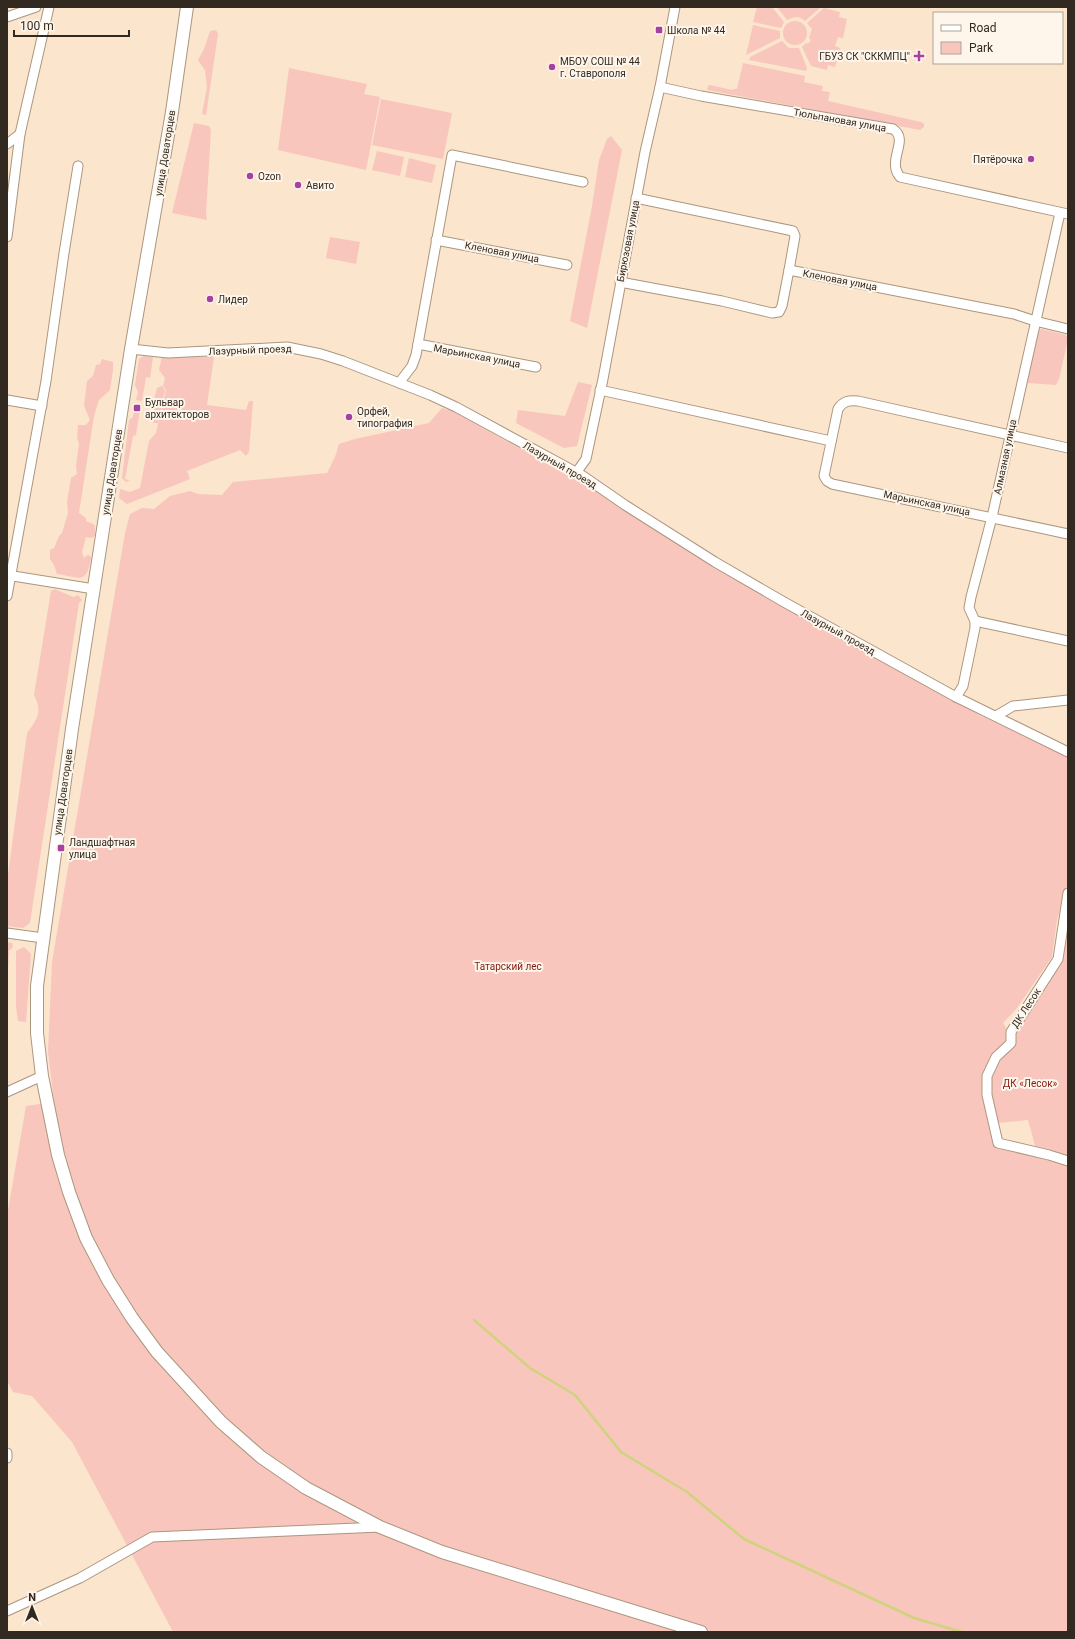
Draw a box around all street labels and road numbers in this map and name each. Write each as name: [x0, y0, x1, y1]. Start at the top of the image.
street label: Тюльпановая улица: [793, 106, 887, 134]
street label: улица Доваторцев: [153, 109, 177, 197]
street label: Бирюзовая улица: [615, 199, 641, 283]
street label: Кленовая улица: [464, 239, 540, 265]
street label: Кленовая улица: [802, 267, 878, 293]
street label: Марьинская улица: [433, 342, 521, 370]
street label: Лазурный проезд: [208, 343, 292, 357]
street label: Алмазная улица: [992, 418, 1018, 496]
street label: улица Доваторцев: [100, 428, 124, 516]
street label: Лазурный проезд: [521, 439, 599, 491]
street label: Марьинская улица: [883, 488, 971, 518]
street label: Лазурный проезд: [799, 607, 877, 657]
street label: улица Доваторцев: [51, 748, 75, 836]
street label: ДК Лесок: [1009, 986, 1043, 1030]

